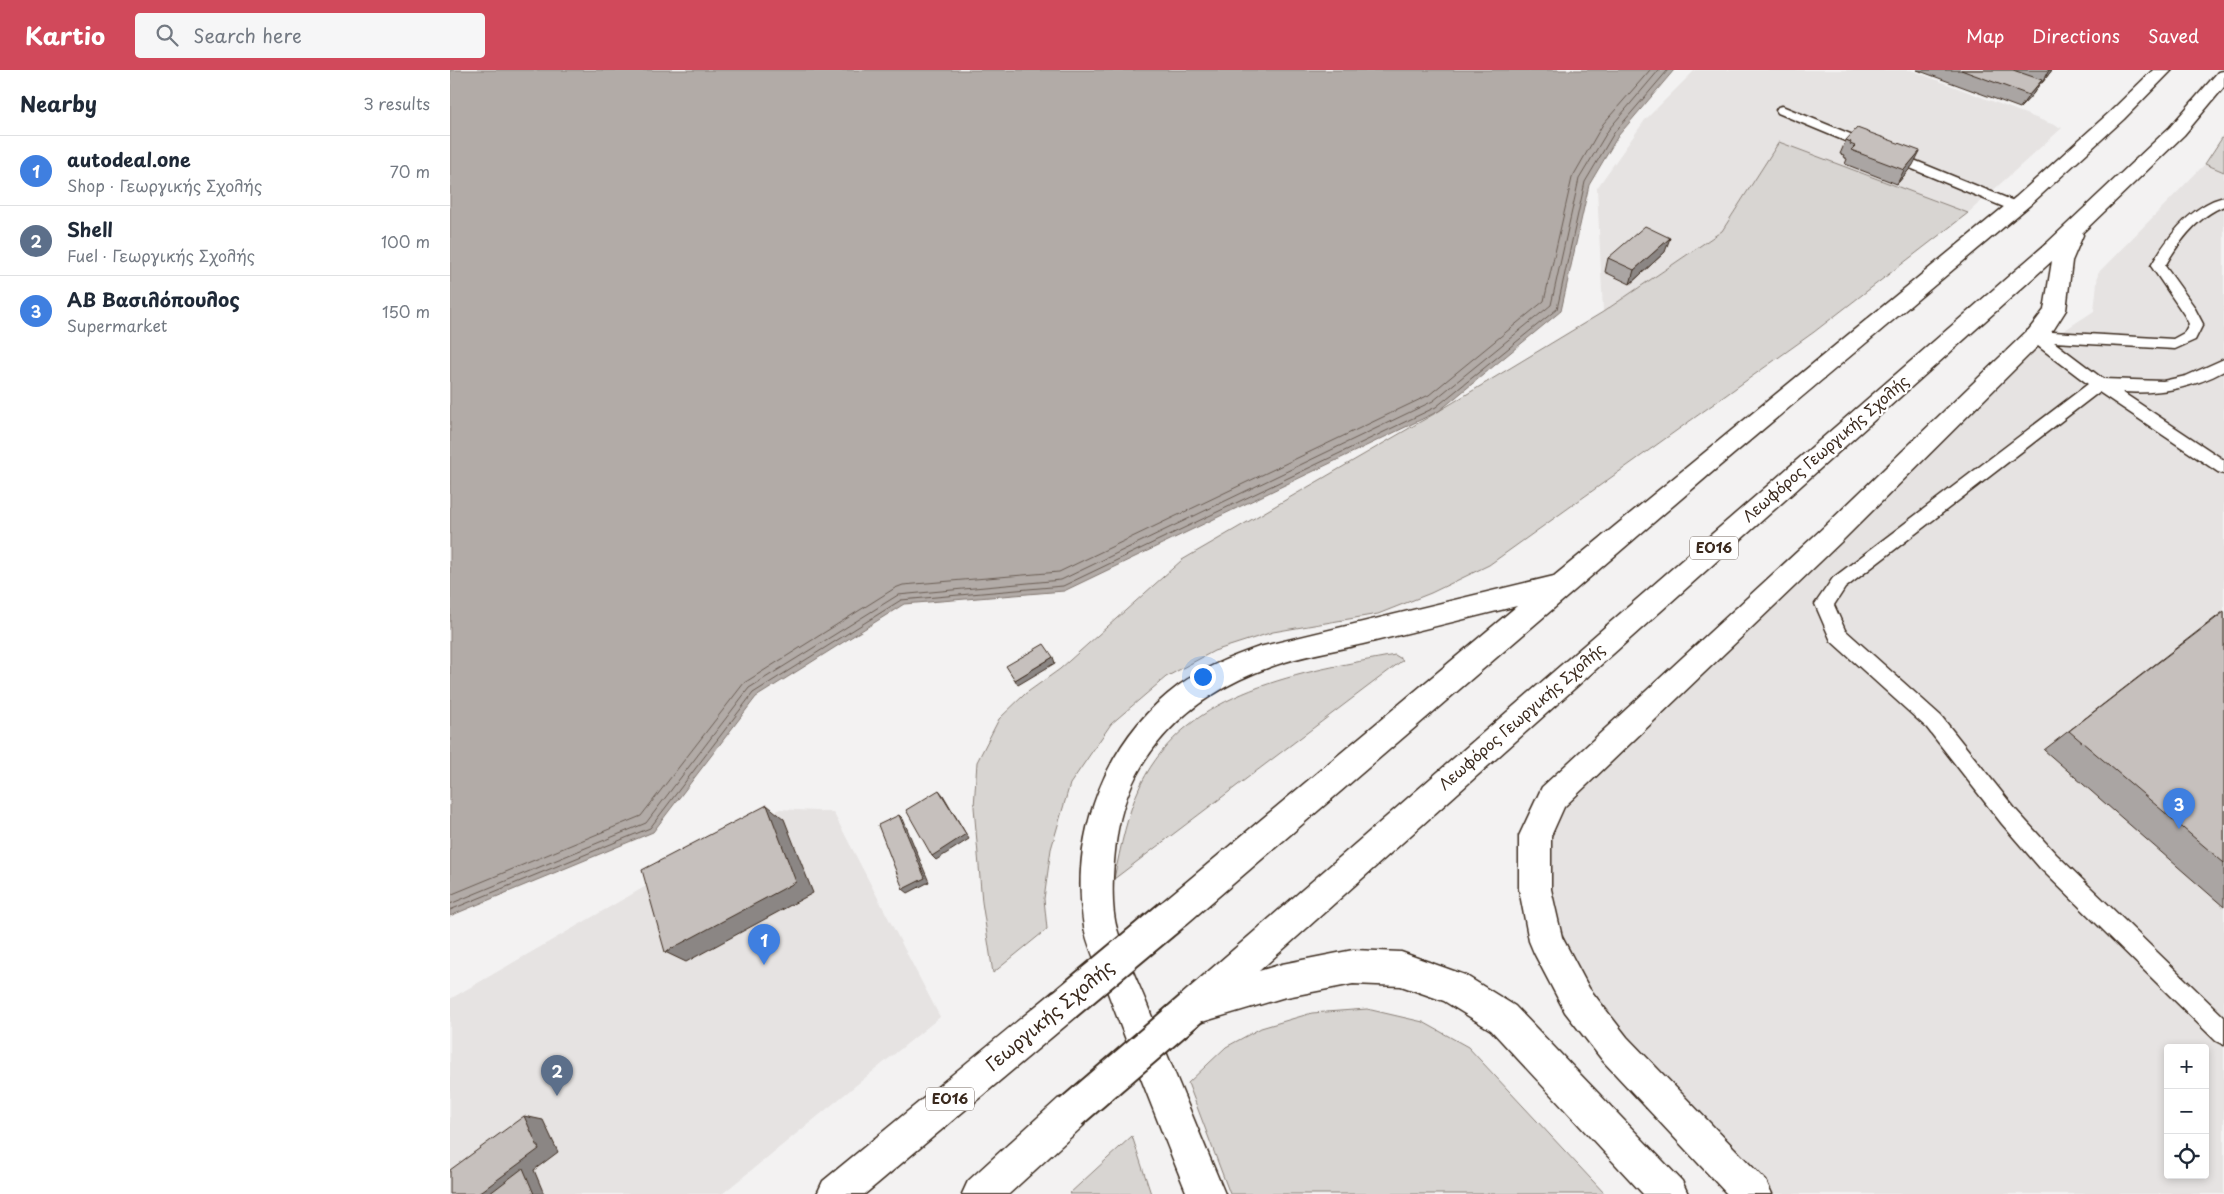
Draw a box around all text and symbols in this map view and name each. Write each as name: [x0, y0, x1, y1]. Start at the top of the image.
search box: [135, 13, 485, 58]
text: Kartio: [25, 17, 105, 53]
icon: search: [153, 21, 181, 49]
text: Search here: [193, 21, 302, 49]
text: Map: [1966, 22, 2004, 49]
text: Directions: [2032, 22, 2120, 49]
text: Saved: [2148, 22, 2199, 49]
text: Nearby: [20, 87, 97, 119]
text: 3 results: [363, 91, 430, 115]
text: autodeal.one: [67, 145, 191, 173]
text: 1: [32, 159, 40, 183]
text: 70 m: [390, 159, 430, 183]
text: Shop · Γεωργικής Σχολής: [67, 173, 262, 197]
text: Shell: [67, 215, 113, 243]
text: 2: [30, 229, 42, 253]
text: 100 m: [381, 229, 430, 253]
text: Fuel · Γεωργικής Σχολής: [67, 243, 255, 267]
text: ΑΒ Βασιλόπουλος: [67, 285, 240, 313]
text: 3: [31, 299, 41, 323]
text: 150 m: [382, 299, 430, 323]
text: Supermarket: [67, 313, 167, 337]
street label: Λεωφόρος Γεωργικής Σχολής: [1737, 369, 1913, 527]
road number: ΕΟ16: [1690, 536, 1738, 559]
street label: Λεωφόρος Γεωργικής Σχολής: [1433, 637, 1609, 795]
your location: [1190, 664, 1216, 690]
pin: 3: [2163, 788, 2195, 829]
pin: 1: [748, 924, 780, 965]
street label: Γεωργικής Σχολής: [979, 953, 1119, 1077]
map controls: [2164, 1044, 2209, 1179]
button: +: [2164, 1044, 2209, 1089]
pin: 2: [541, 1055, 573, 1096]
road number: ΕΟ16: [926, 1088, 974, 1110]
button: −: [2164, 1089, 2209, 1134]
button: locate: [2164, 1134, 2209, 1179]

